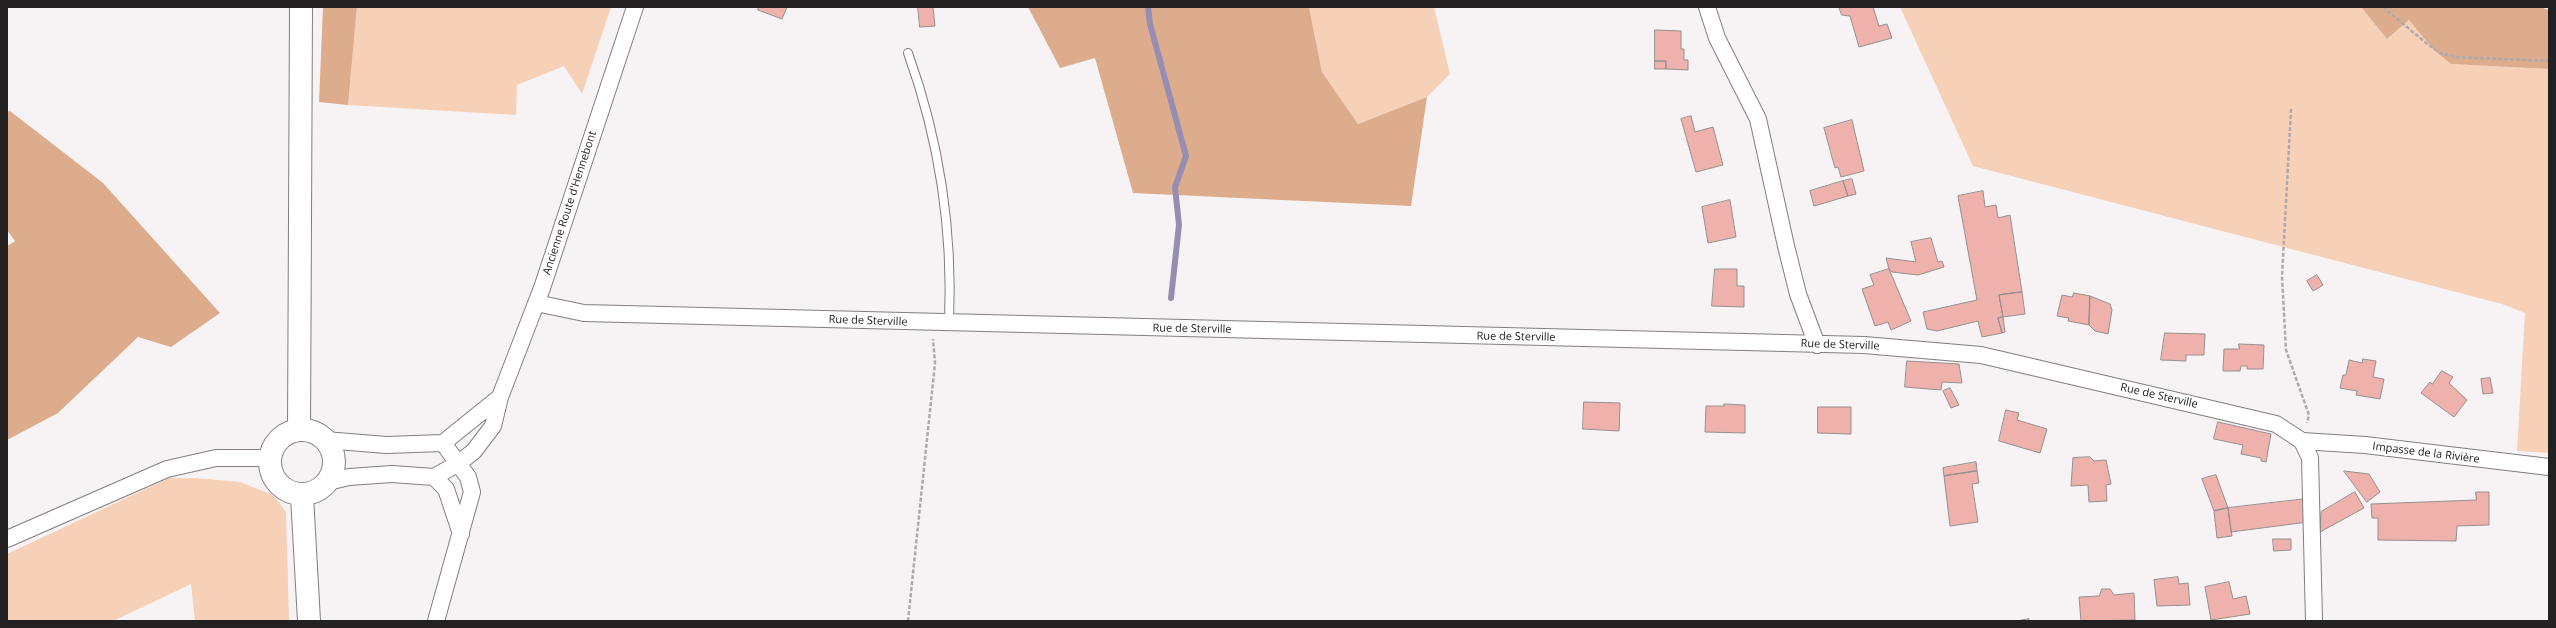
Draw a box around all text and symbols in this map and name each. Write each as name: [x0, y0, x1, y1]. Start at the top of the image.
street label: Ancienne Route d'Hennebont: [540, 129, 600, 277]
street label: Rue de Sterville: [828, 313, 908, 329]
street label: Rue de Sterville: [1152, 322, 1232, 336]
street label: Rue de Sterville: [1476, 330, 1556, 344]
street label: Rue de Sterville: [1800, 337, 1880, 353]
street label: Rue de Sterville: [2119, 381, 2199, 411]
street label: Impasse de la Rivière: [2372, 440, 2480, 466]

